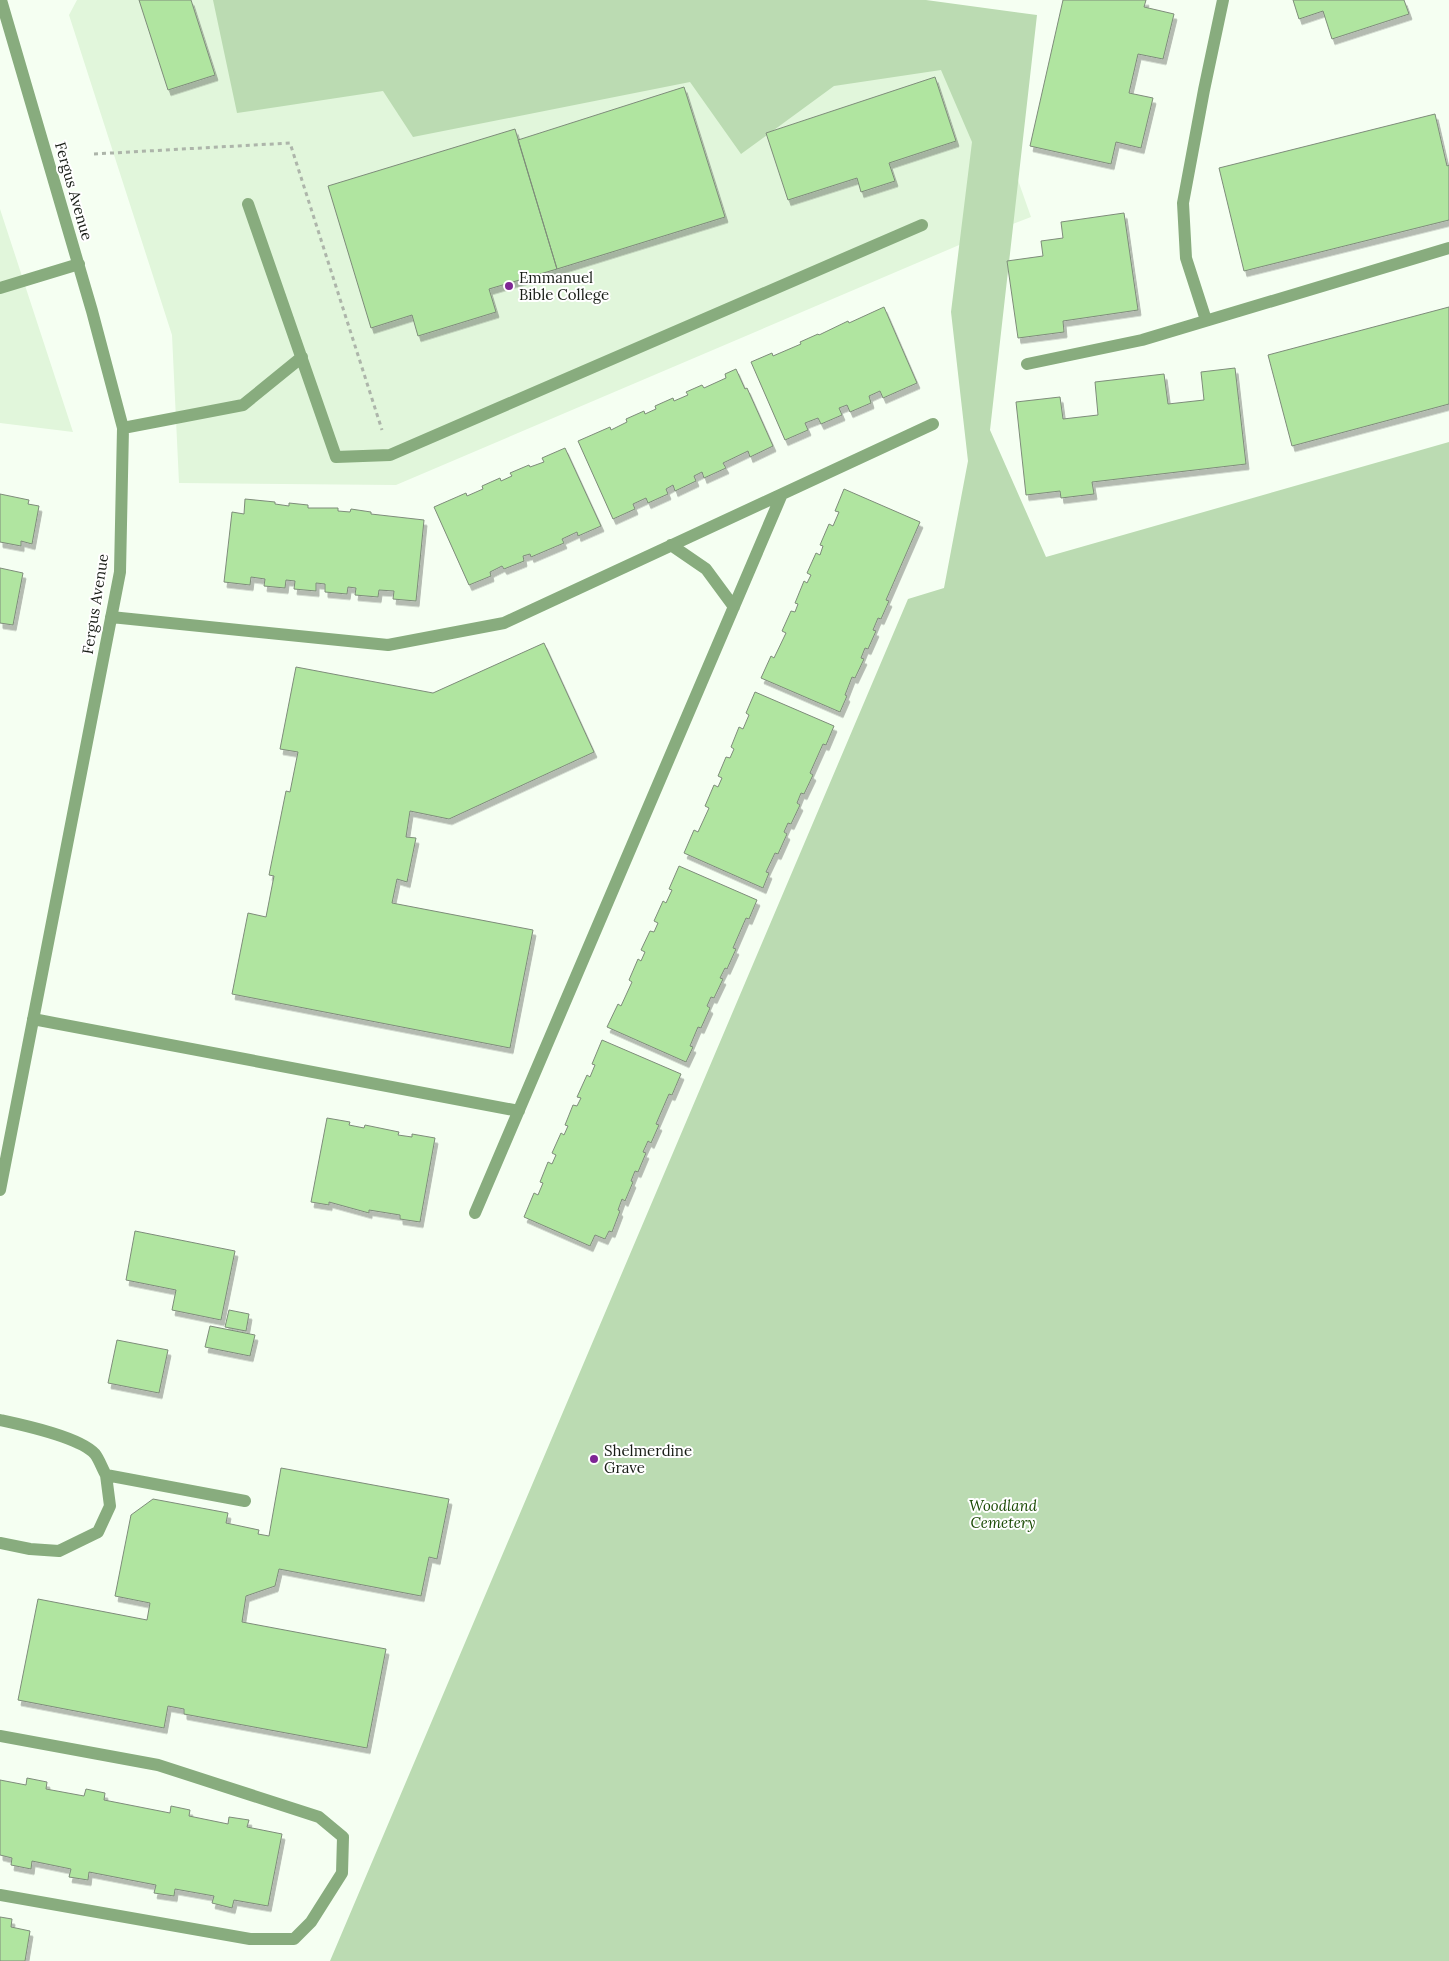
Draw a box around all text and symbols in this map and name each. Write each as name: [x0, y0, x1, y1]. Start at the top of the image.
street label: Fergus Avenue: [51, 140, 97, 242]
place label: Emmanuel Bible College: [519, 268, 609, 304]
marker: Emmanuel Bible College: [503, 280, 515, 292]
street label: Fergus Avenue: [78, 552, 112, 656]
place label: Shelmerdine Grave: [604, 1441, 692, 1477]
marker: Shelmerdine Grave: [588, 1453, 600, 1465]
park label: Woodland Cemetery: [969, 1496, 1038, 1532]

